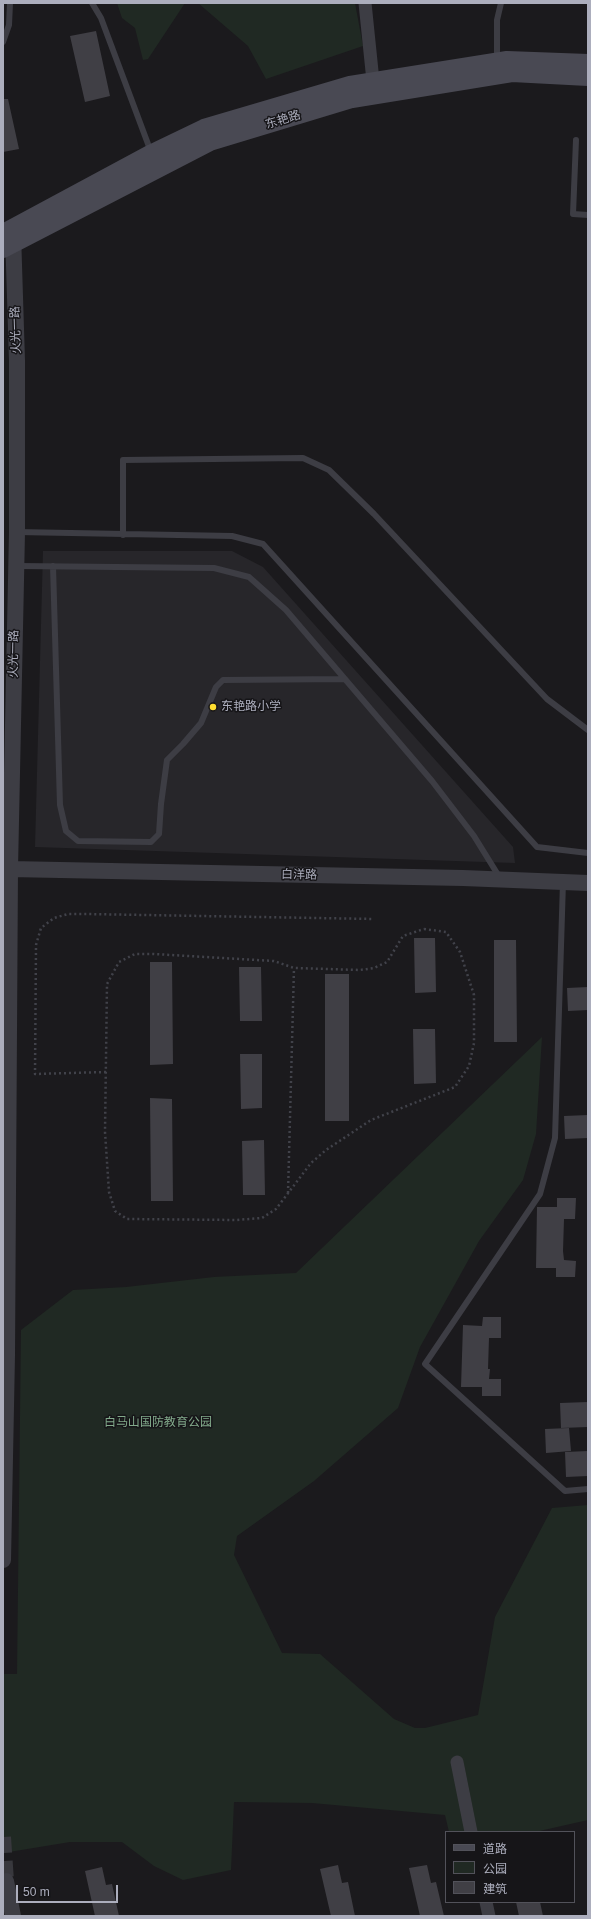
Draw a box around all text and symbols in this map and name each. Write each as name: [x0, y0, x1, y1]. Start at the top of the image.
street label: 东艳路: [264, 108, 302, 132]
street label: 火光一路: [8, 306, 24, 354]
street label: 火光一路: [6, 630, 22, 678]
place label: 东艳路小学: [221, 700, 281, 714]
marker: 东艳路小学: [208, 702, 218, 712]
street label: 白洋路: [281, 867, 317, 883]
park label: 白马山国防教育公园: [104, 1416, 212, 1430]
legend: [445, 1831, 575, 1903]
text: 道路: [483, 1842, 507, 1856]
text: 公园: [483, 1862, 507, 1876]
scale bar: [18, 1877, 120, 1903]
text: 建筑: [483, 1882, 507, 1896]
text: 50 m: [23, 1885, 50, 1899]

